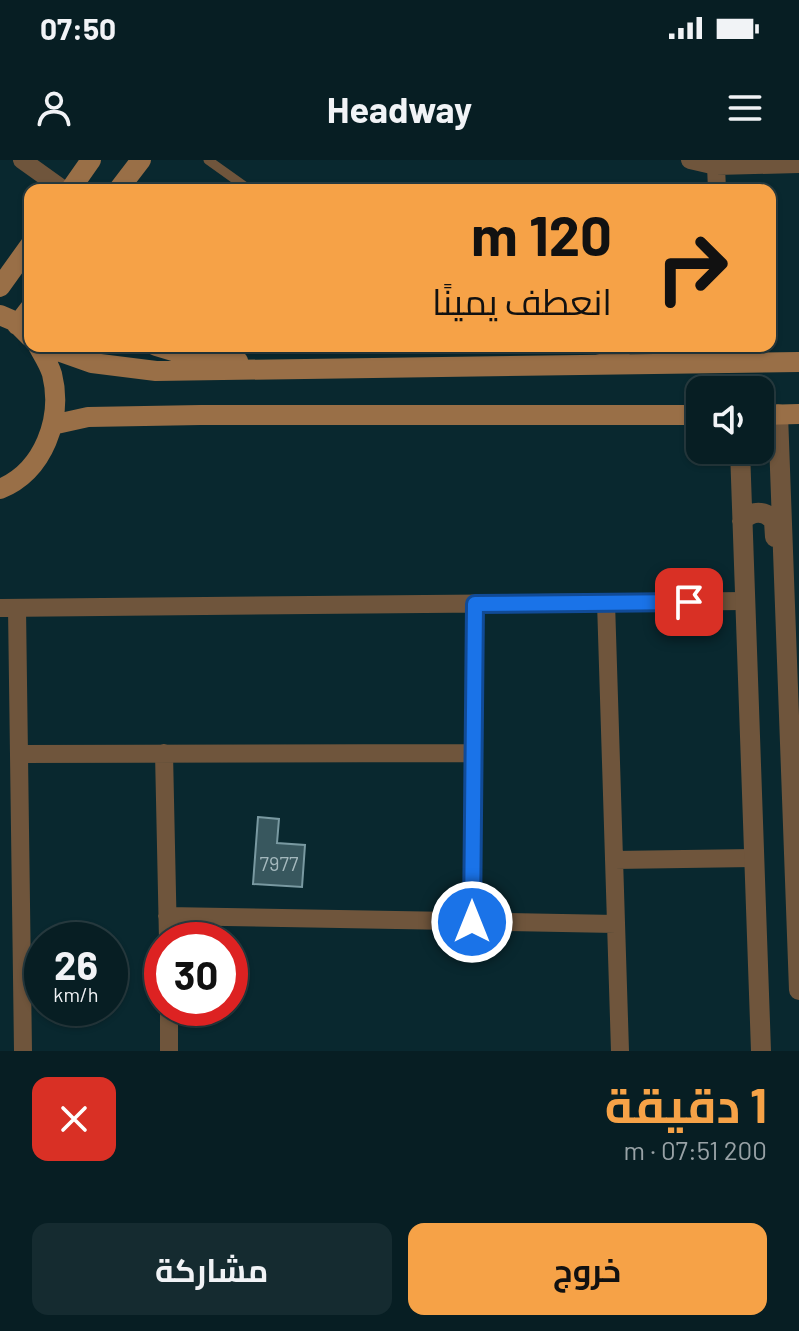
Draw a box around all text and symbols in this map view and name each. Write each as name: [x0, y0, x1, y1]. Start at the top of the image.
text: 07:50: [40, 10, 116, 46]
icon: person: [32, 86, 76, 130]
icon: menu: [723, 86, 767, 130]
text: Headway: [327, 87, 472, 130]
text: 120 m: [471, 200, 612, 267]
icon: right: [640, 216, 744, 320]
text: انعطف يمينًا: [432, 279, 612, 322]
map controls: [686, 376, 774, 464]
button: sound: [686, 376, 774, 464]
pin: [655, 568, 723, 636]
icon: arrive: [667, 580, 711, 624]
house number: 7977: [260, 851, 299, 875]
position arrow: [430, 880, 514, 964]
speed limit sign: 30: [144, 922, 248, 1026]
text: 26: [54, 940, 98, 988]
text: km/h: [53, 982, 99, 1006]
text: 1 دقيقة: [605, 1075, 767, 1133]
button: close: [32, 1077, 116, 1161]
text: 200 m · 07:51: [624, 1134, 767, 1165]
button: مشاركة: [32, 1223, 392, 1315]
button: خروج: [408, 1223, 767, 1315]

